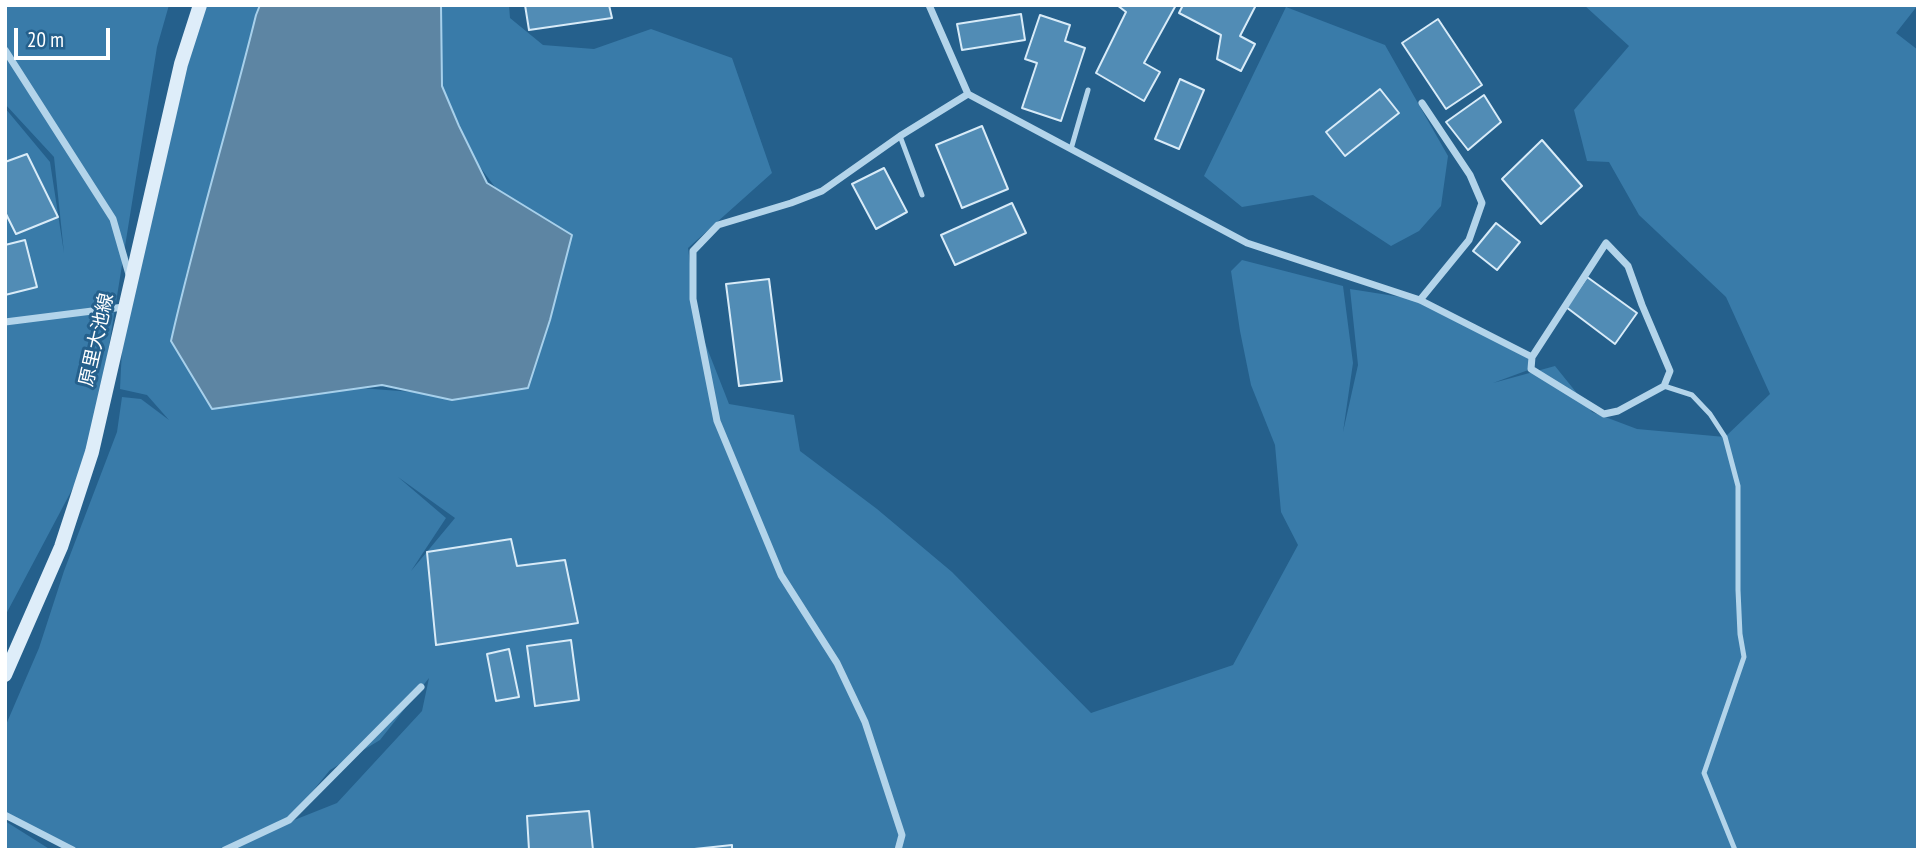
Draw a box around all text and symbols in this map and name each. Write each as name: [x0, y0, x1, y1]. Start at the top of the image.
scale bar: [18, 14, 114, 58]
text: 20 m: [27, 26, 64, 53]
street label: 原里大池線: [75, 291, 119, 389]

